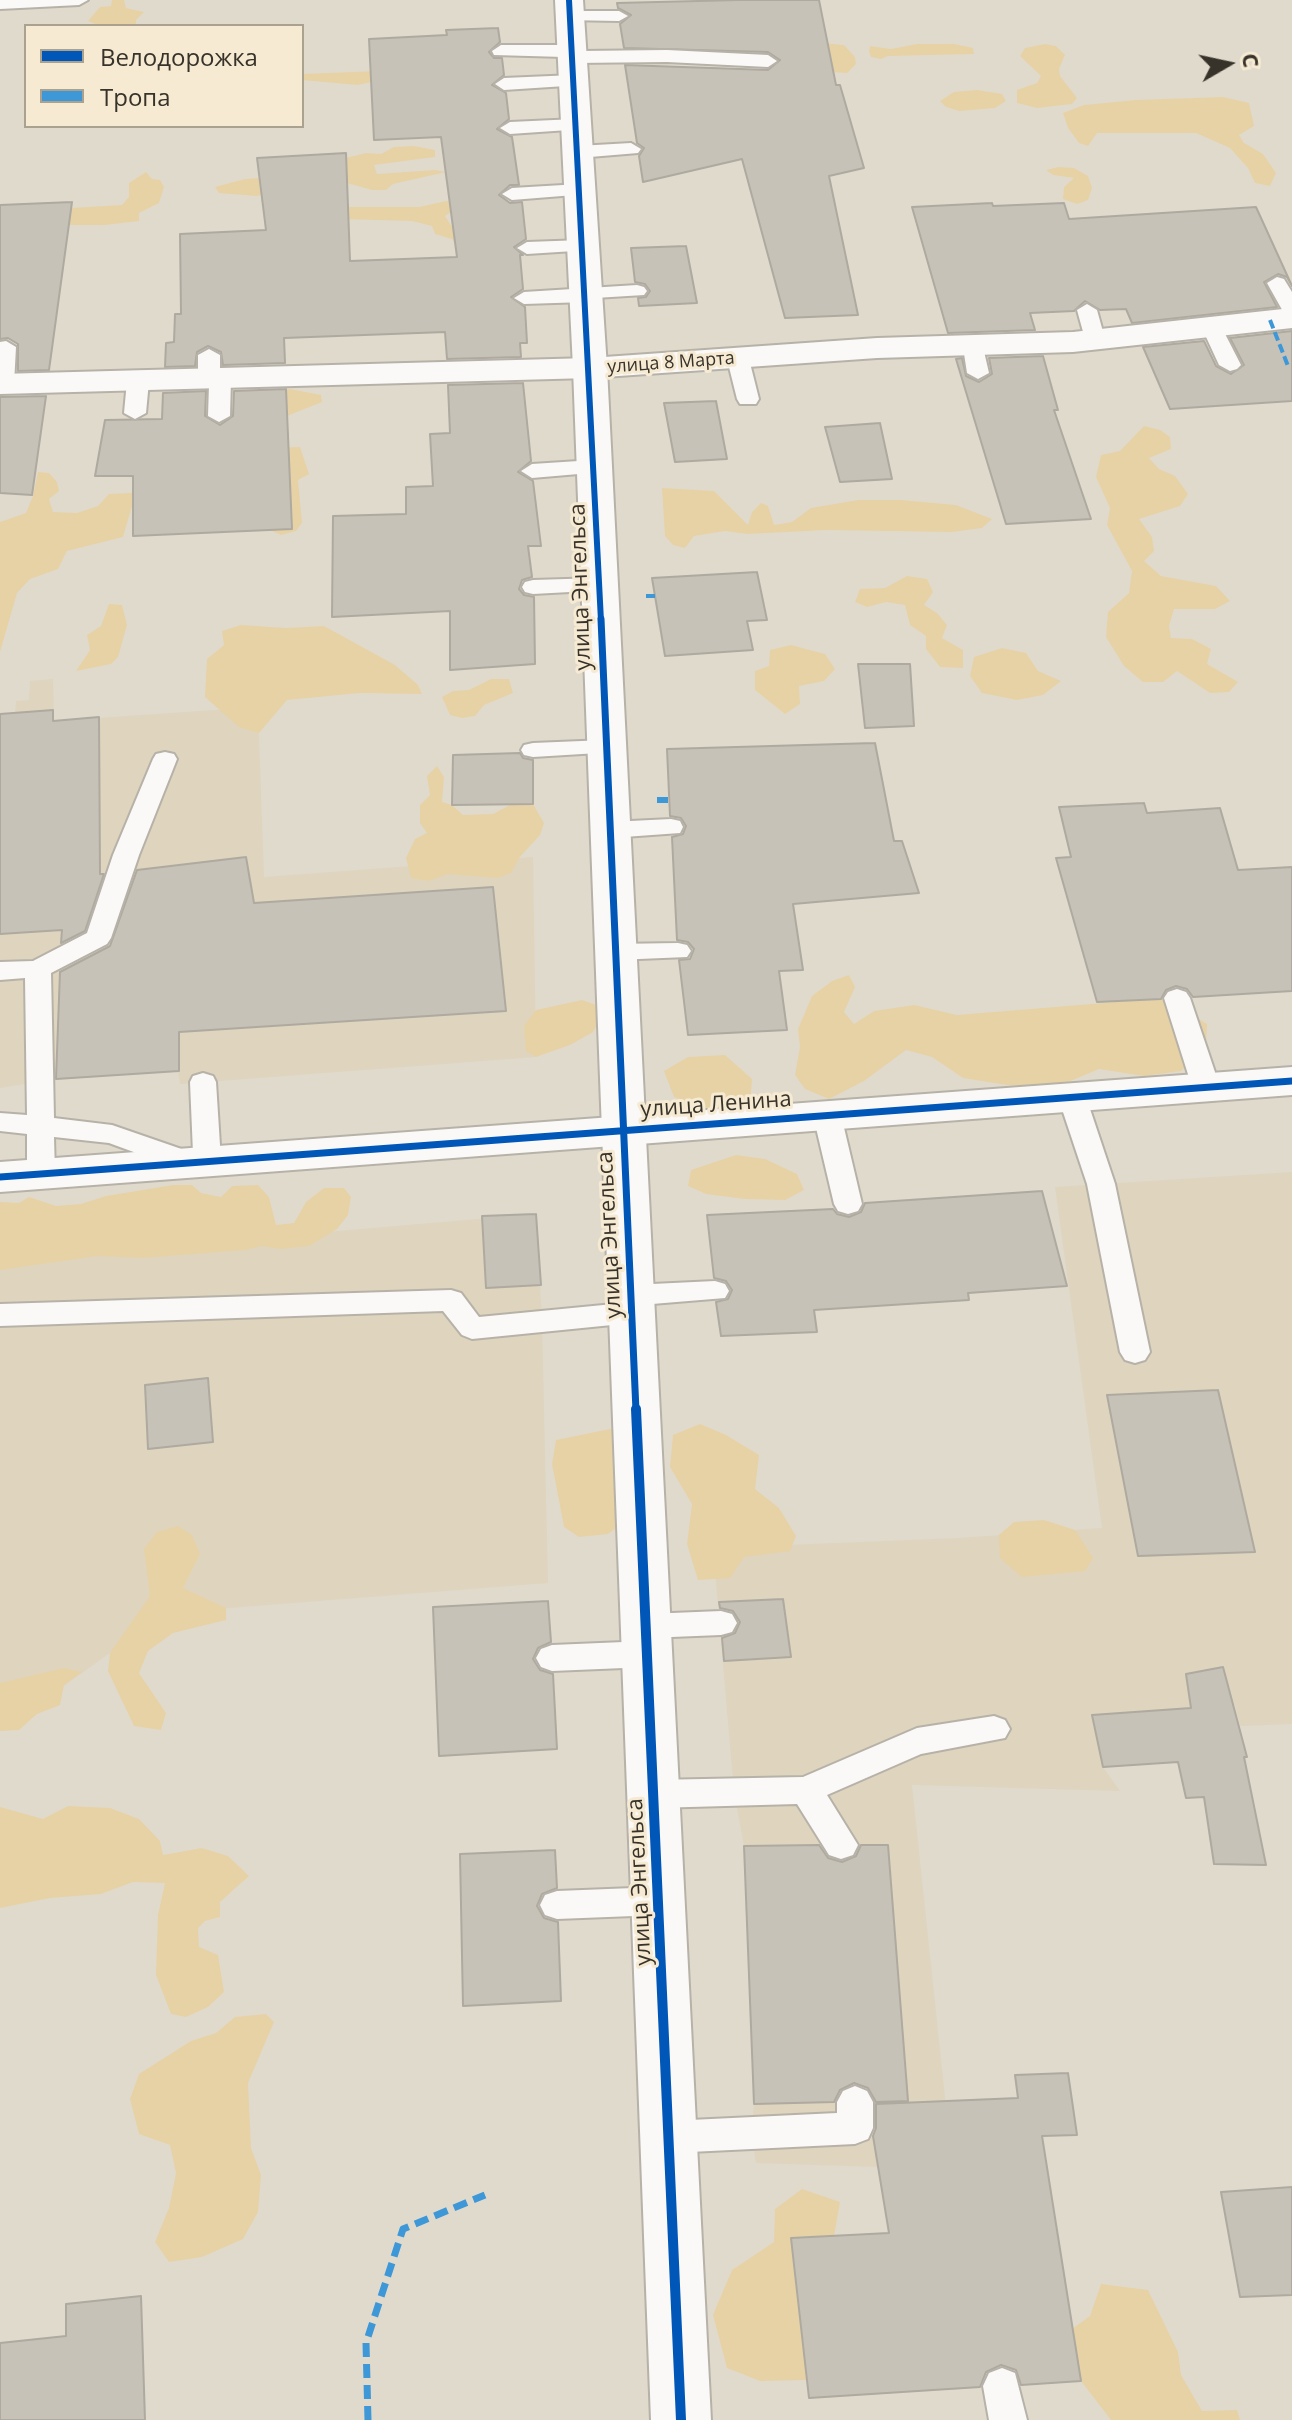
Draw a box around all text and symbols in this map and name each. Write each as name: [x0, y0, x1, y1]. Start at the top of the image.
legend: [24, 24, 304, 128]
north arrow: [1188, 24, 1268, 104]
text: Велодорожка: [100, 40, 258, 73]
text: С: [1236, 51, 1268, 70]
text: Тропа: [100, 80, 171, 113]
street label: улица 8 Марта: [607, 348, 735, 378]
street label: улица Энгельса: [565, 503, 597, 671]
street label: улица Ленина: [640, 1087, 792, 1123]
street label: улица Энгельса: [592, 1151, 628, 1319]
street label: улица Энгельса: [622, 1798, 658, 1966]

